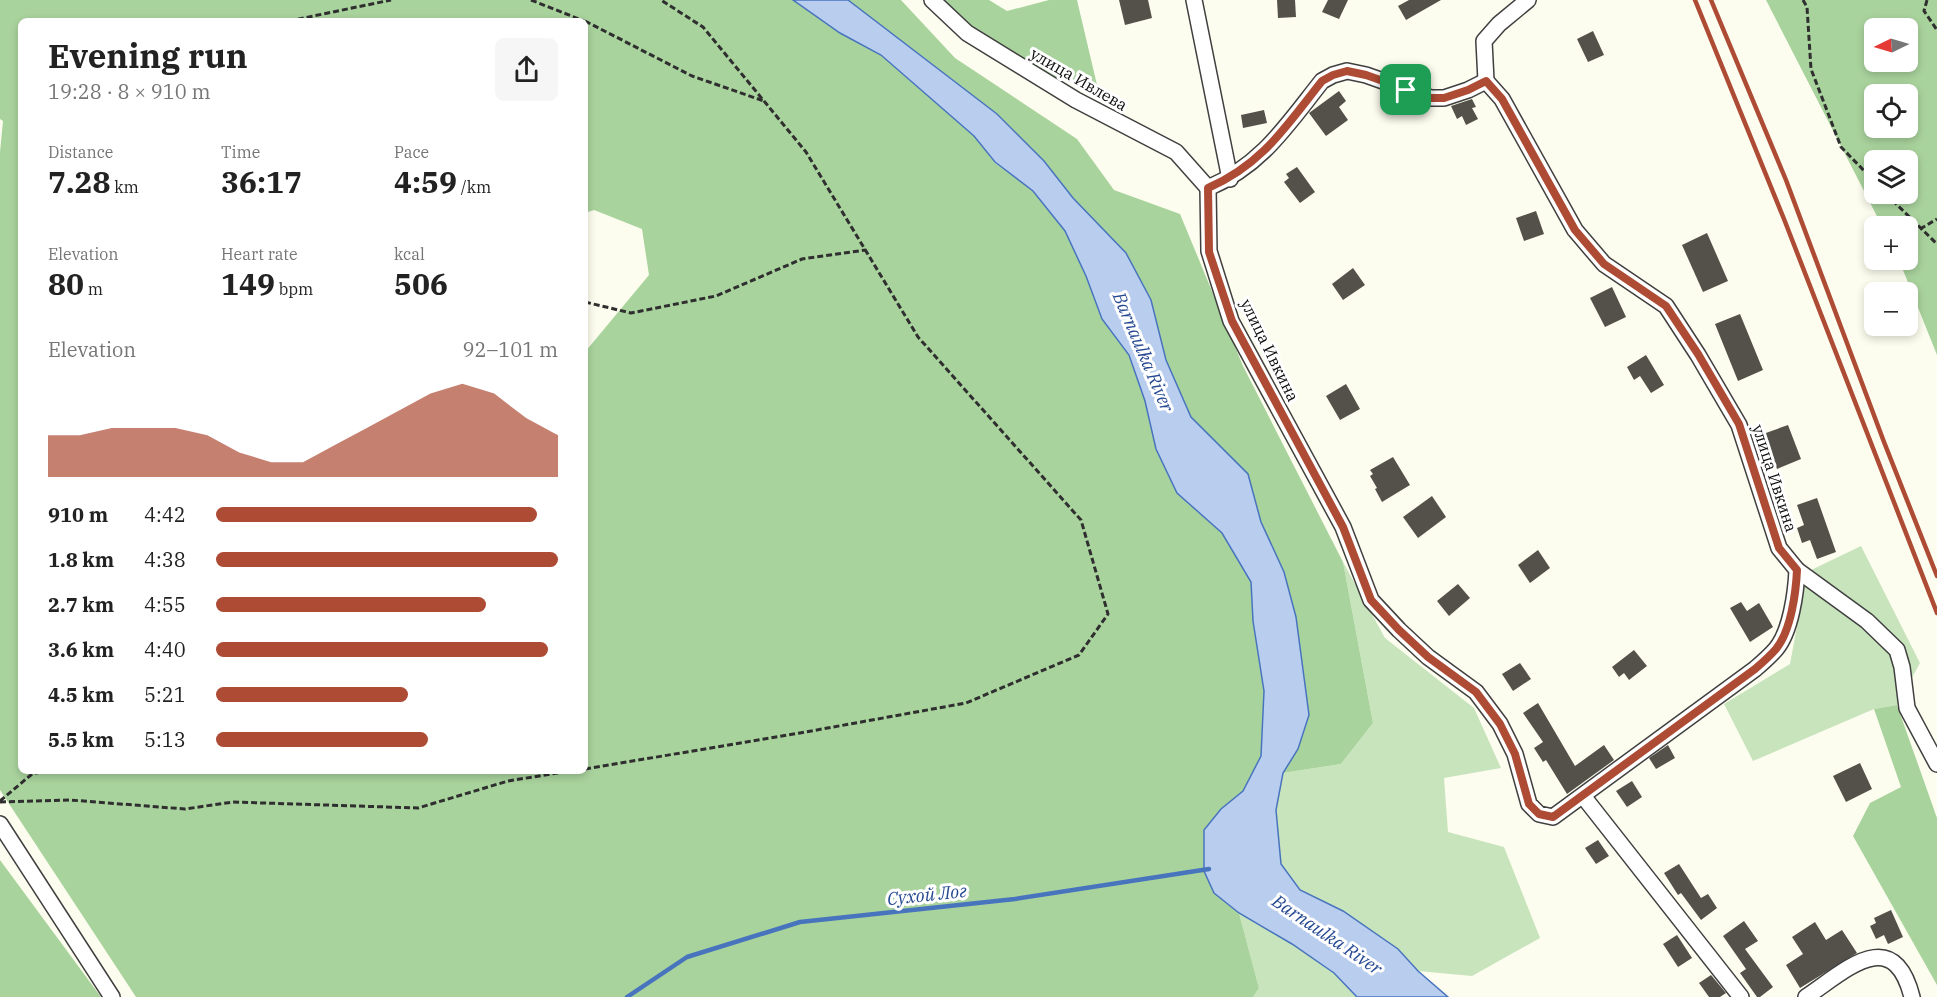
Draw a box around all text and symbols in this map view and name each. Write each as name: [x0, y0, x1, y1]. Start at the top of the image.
north arrow: [1864, 18, 1918, 72]
map controls: [1864, 18, 1918, 336]
text: Evening run: [48, 34, 248, 77]
button: share: [495, 38, 558, 101]
street label: улица Ивлева: [1027, 43, 1131, 115]
pin: [1380, 64, 1431, 115]
icon: arrive: [1389, 73, 1422, 106]
text: 19:28 · 8 × 910 m: [48, 78, 211, 105]
button: locate: [1864, 84, 1918, 138]
text: Distance: [48, 142, 113, 162]
text: Time: [221, 142, 260, 162]
text: Pace: [394, 142, 429, 162]
button: layers: [1864, 150, 1918, 204]
text: 7.28: [48, 162, 110, 201]
text: 36:17: [221, 162, 302, 201]
text: 4:59: [394, 162, 457, 201]
text: km: [110, 177, 139, 197]
text: /km: [457, 177, 491, 197]
button: +: [1864, 216, 1918, 270]
text: Elevation: [48, 244, 118, 264]
text: Heart rate: [221, 244, 298, 264]
text: kcal: [394, 244, 425, 264]
text: 80: [48, 264, 84, 303]
text: 149: [221, 264, 275, 303]
text: 506: [394, 264, 448, 303]
text: m: [84, 279, 103, 299]
text: bpm: [275, 279, 313, 299]
button: −: [1864, 282, 1918, 336]
water label: Barnaulka River: [1108, 288, 1179, 416]
street label: улица Ивкина: [1237, 295, 1304, 405]
text: Elevation: [48, 336, 136, 363]
text: 92–101 m: [463, 336, 558, 363]
street label: улица Ивкина: [1748, 422, 1802, 535]
text: 910 m: [48, 501, 108, 528]
text: 4:42: [144, 501, 186, 528]
text: 1.8 km: [48, 546, 114, 573]
text: 4:38: [144, 546, 186, 573]
text: 2.7 km: [48, 591, 114, 618]
text: 4:55: [144, 591, 186, 618]
text: 3.6 km: [48, 636, 114, 663]
text: 4:40: [144, 636, 186, 663]
text: 4.5 km: [48, 681, 114, 708]
text: 5:21: [144, 681, 186, 708]
text: 5.5 km: [48, 726, 114, 753]
text: 5:13: [144, 726, 186, 753]
water label: Сухой Лог: [886, 879, 968, 910]
water label: Barnaulka River: [1267, 889, 1388, 980]

